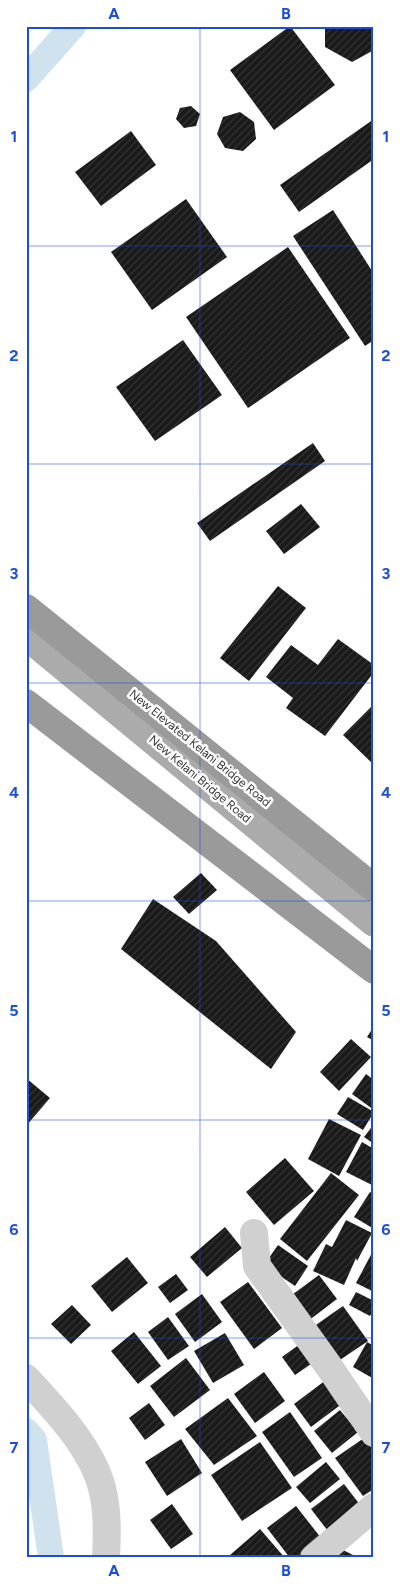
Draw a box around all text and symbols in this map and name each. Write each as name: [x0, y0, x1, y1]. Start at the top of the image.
text: A: [108, 4, 120, 23]
text: B: [281, 4, 291, 23]
text: 1: [11, 127, 17, 146]
text: 1: [383, 127, 389, 146]
text: 2: [9, 346, 19, 365]
text: 2: [381, 346, 391, 365]
text: 3: [10, 564, 19, 583]
text: 3: [382, 564, 391, 583]
street label: New Elevated Kelani Bridge Road: [126, 687, 274, 809]
street label: New Kelani Bridge Road: [146, 732, 254, 826]
text: 4: [9, 783, 19, 802]
text: 4: [381, 783, 391, 802]
text: 5: [9, 1001, 19, 1020]
text: 5: [381, 1001, 391, 1020]
text: 6: [9, 1220, 19, 1239]
text: 6: [381, 1220, 391, 1239]
text: 7: [10, 1438, 19, 1457]
text: 7: [382, 1438, 391, 1457]
text: A: [108, 1561, 120, 1580]
text: B: [281, 1561, 291, 1580]

